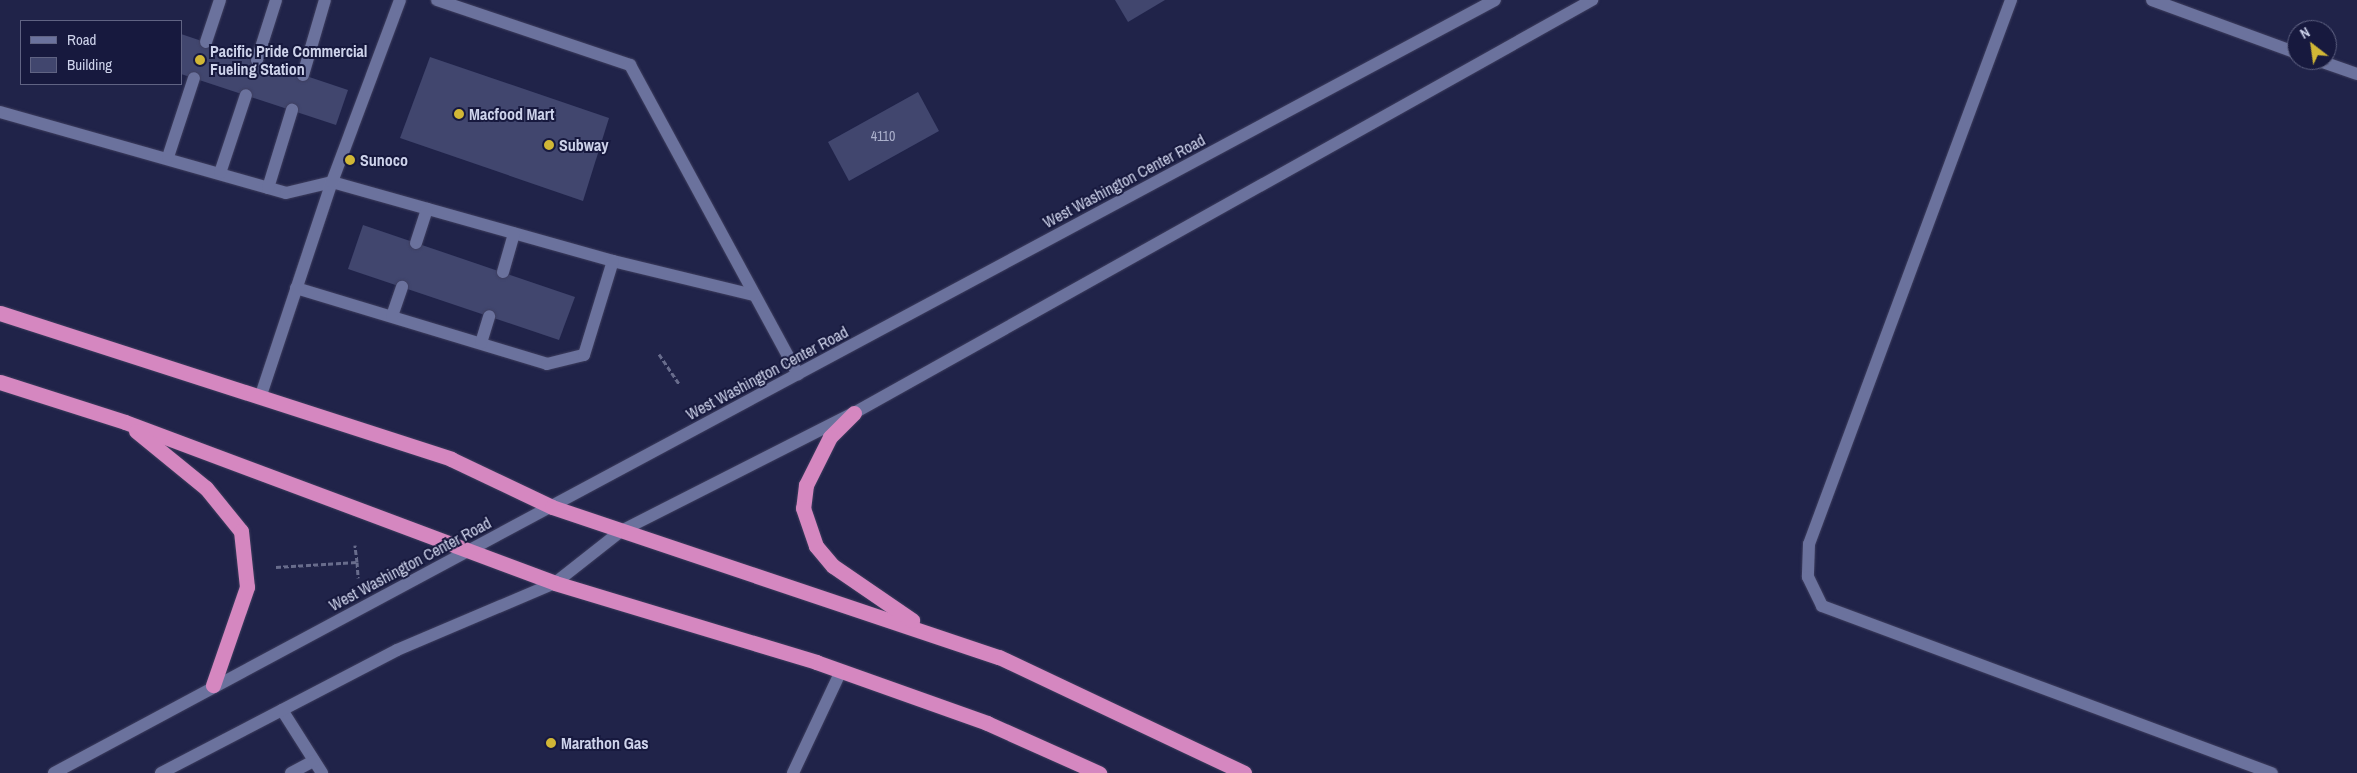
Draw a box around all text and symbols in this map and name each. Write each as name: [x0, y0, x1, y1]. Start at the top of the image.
legend: [20, 20, 182, 85]
north arrow: [2287, 20, 2337, 70]
text: N: [2297, 23, 2313, 43]
text: Road: [67, 29, 96, 50]
place label: Pacific Pride Commercial Fueling Station: [210, 41, 368, 79]
text: Building: [67, 54, 112, 75]
marker: Pacific Pride Commercial Fueling Station: [194, 54, 206, 66]
place label: Macfood Mart: [469, 104, 554, 124]
marker: Macfood Mart: [453, 108, 465, 120]
house number: 4110: [871, 128, 895, 144]
street label: West Washington Center Road: [1040, 130, 1208, 232]
place label: Subway: [559, 135, 609, 155]
marker: Subway: [543, 139, 555, 151]
place label: Sunoco: [360, 150, 408, 170]
marker: Sunoco: [344, 154, 356, 166]
street label: West Washington Center Road: [683, 322, 851, 424]
street label: West Washington Center Road: [326, 513, 494, 615]
place label: Marathon Gas: [561, 733, 648, 753]
marker: Marathon Gas: [545, 737, 557, 749]

